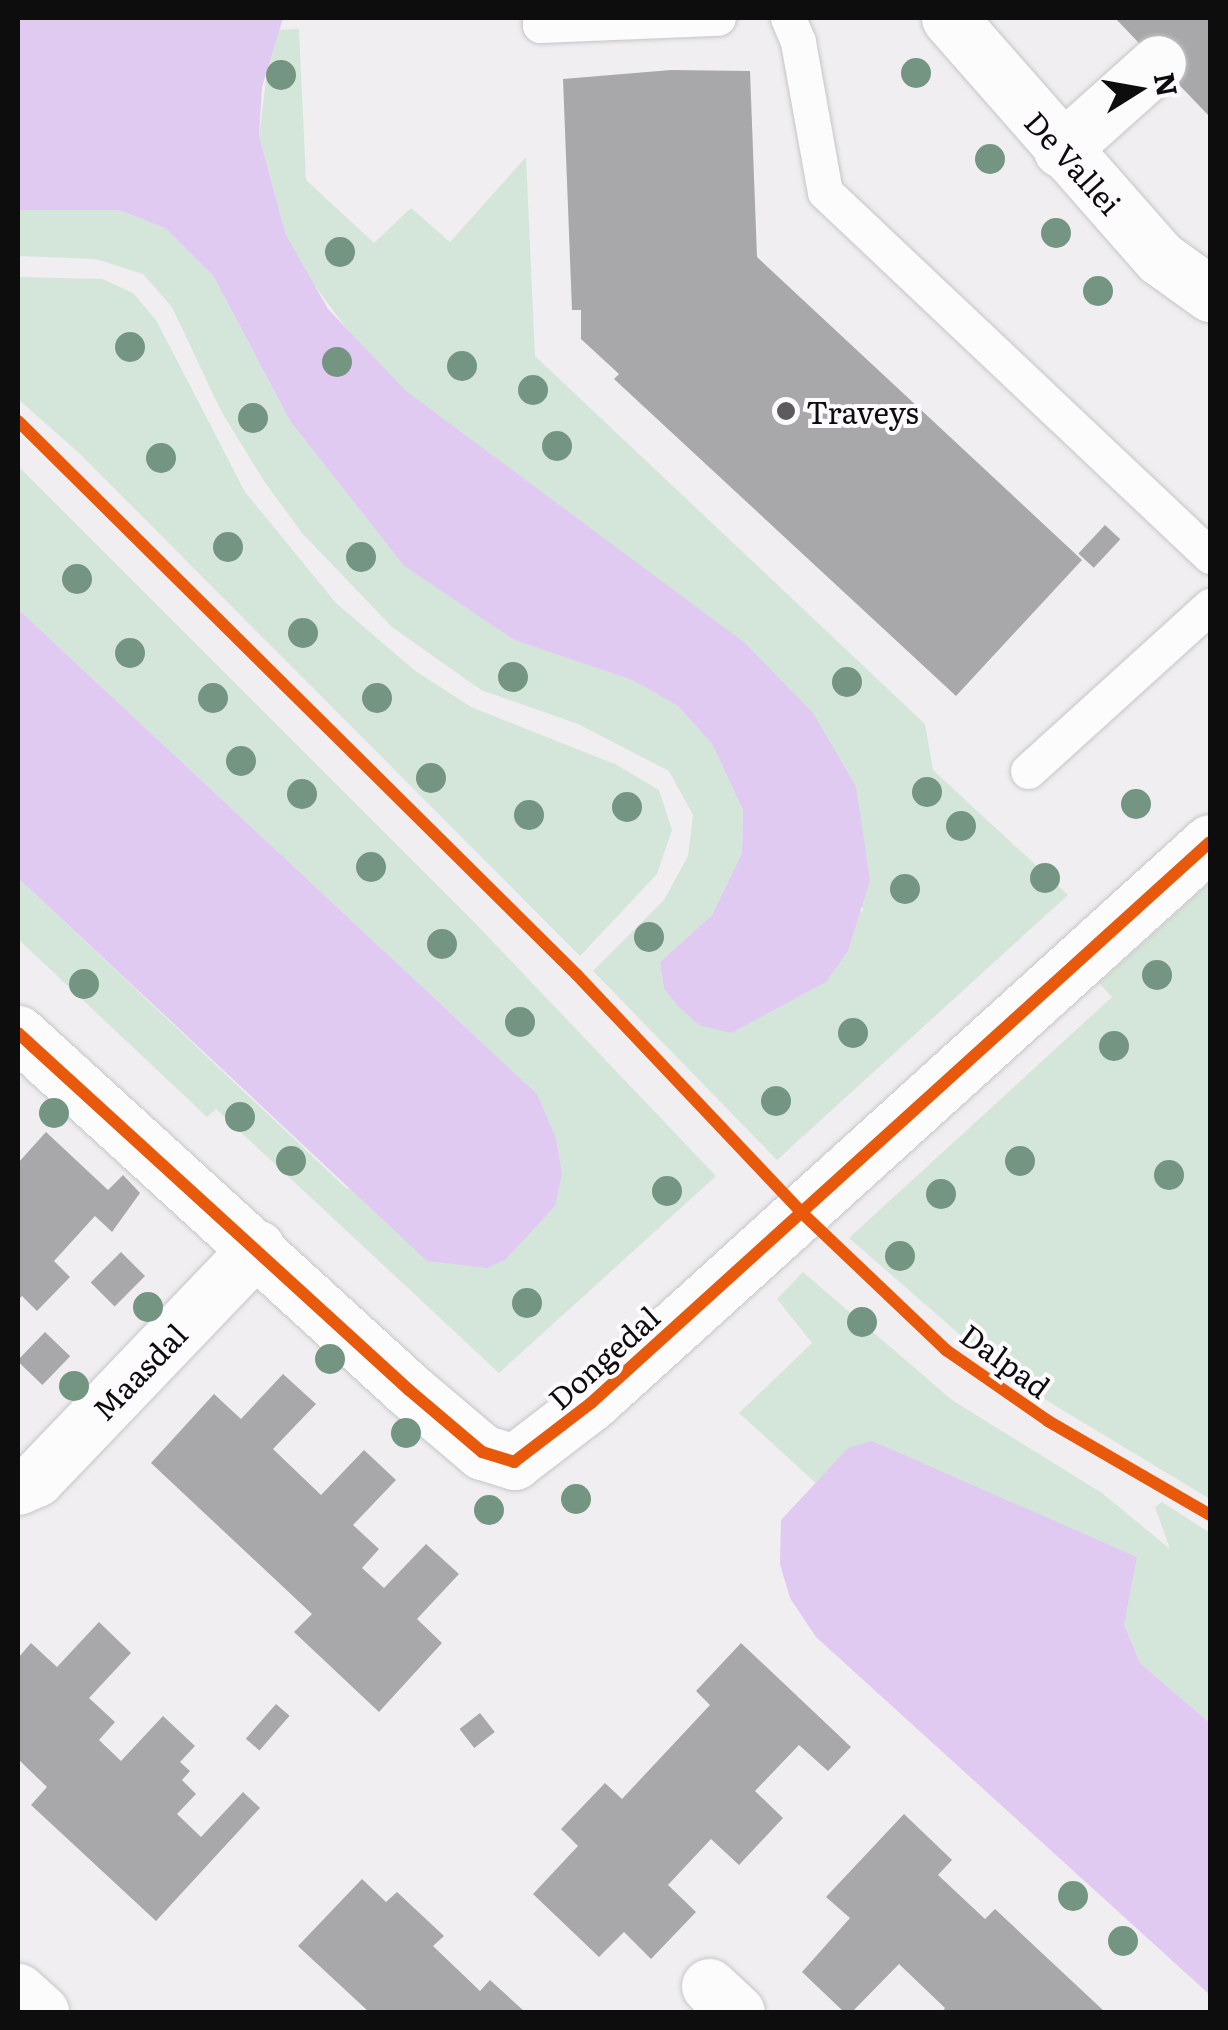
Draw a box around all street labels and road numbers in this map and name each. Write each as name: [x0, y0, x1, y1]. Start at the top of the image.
street label: De Vallei: [1018, 103, 1130, 221]
street label: Dongedal: [540, 1298, 666, 1416]
street label: Maasdal: [84, 1315, 194, 1427]
street label: Dalpad: [954, 1315, 1058, 1405]

